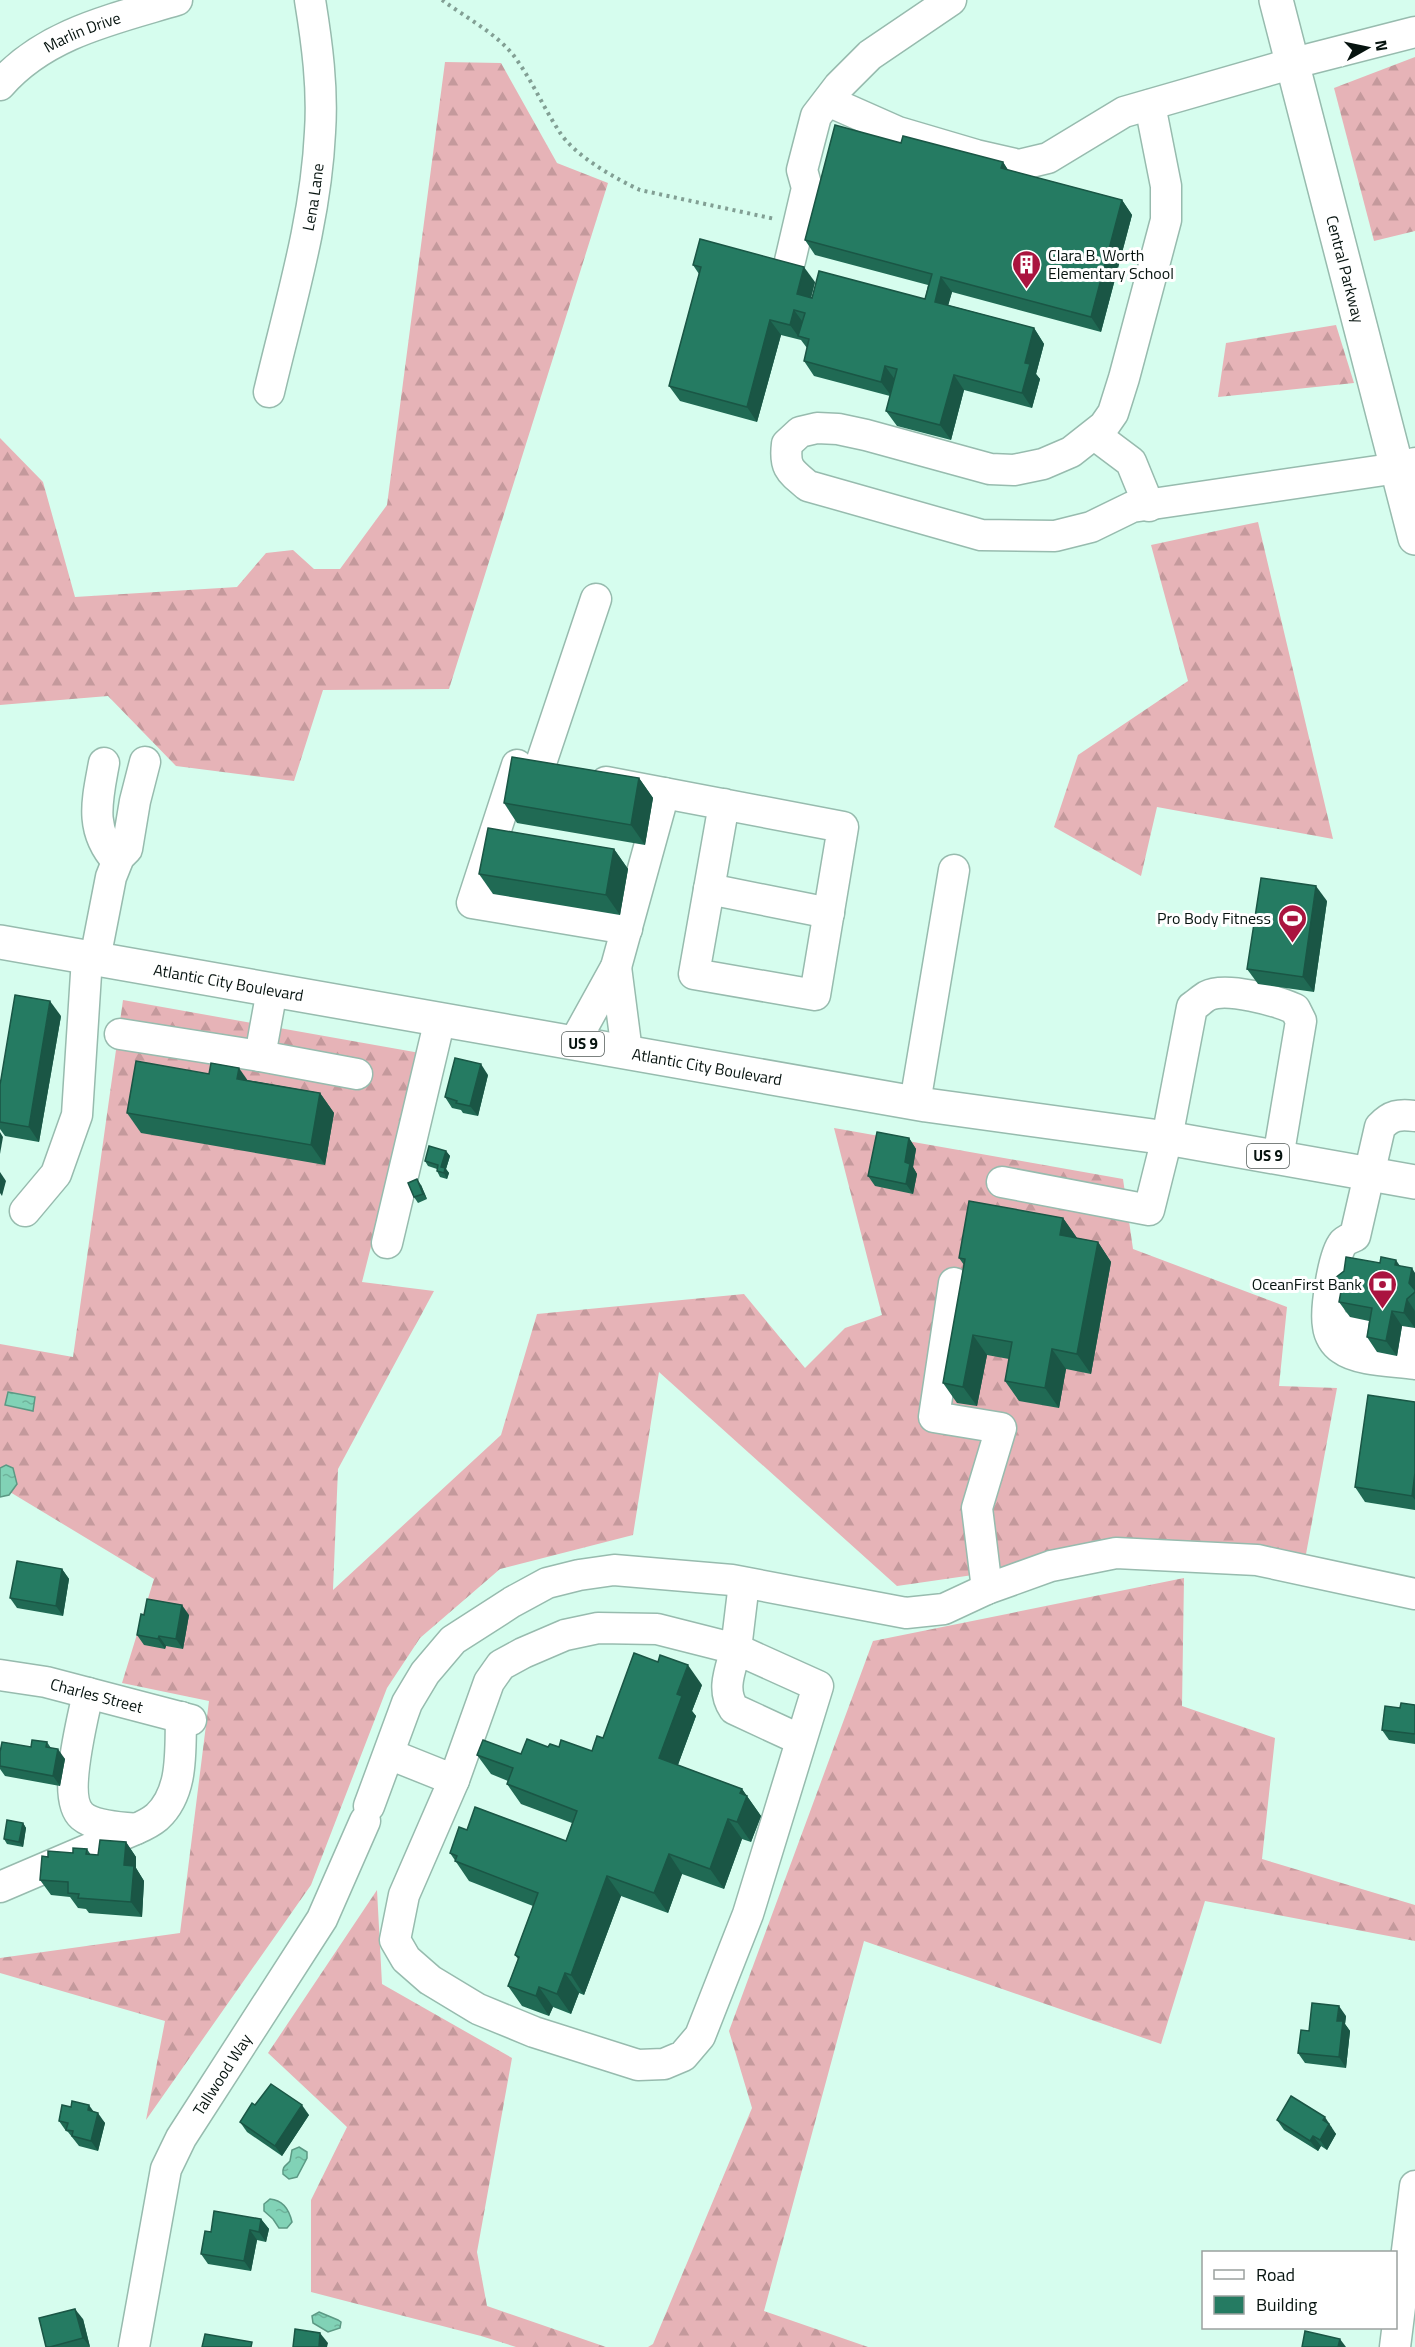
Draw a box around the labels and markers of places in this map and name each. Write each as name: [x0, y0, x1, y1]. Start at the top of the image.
place label: Clara B. Worth Elementary School: [1048, 243, 1174, 285]
building icon: Clara B. Worth Elementary School: [1011, 248, 1043, 290]
sports icon: Pro Body Fitness: [1276, 902, 1308, 944]
place label: Pro Body Fitness: [1157, 906, 1271, 930]
bank icon: OceanFirst Bank: [1367, 1268, 1399, 1310]
place label: OceanFirst Bank: [1252, 1272, 1362, 1296]

